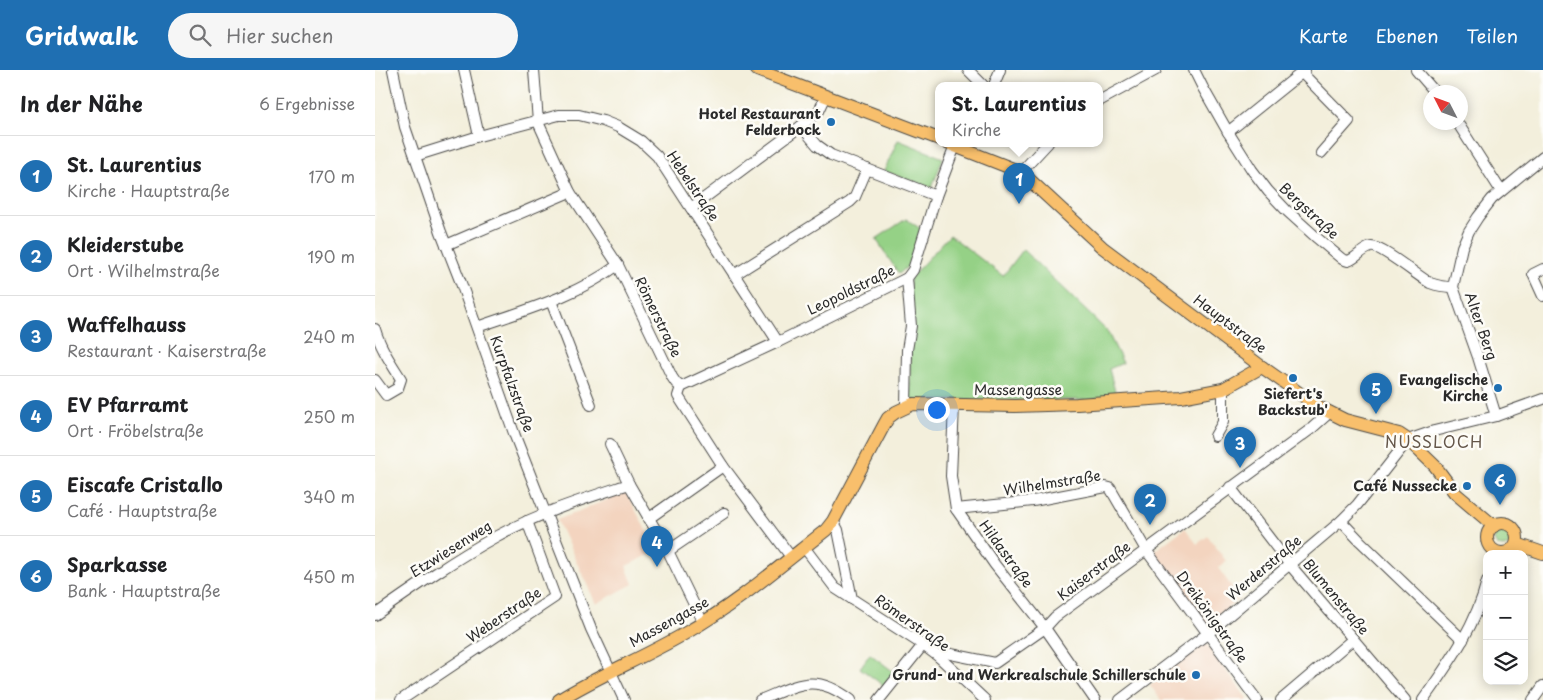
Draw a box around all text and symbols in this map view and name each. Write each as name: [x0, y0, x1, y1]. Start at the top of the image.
search box: [168, 13, 518, 58]
text: Gridwalk: [25, 17, 138, 53]
icon: search: [186, 21, 214, 49]
text: Hier suchen: [226, 21, 333, 49]
text: Karte: [1299, 22, 1348, 49]
text: Ebenen: [1376, 22, 1439, 49]
text: Teilen: [1467, 22, 1518, 49]
popup: [935, 82, 1103, 147]
north arrow: [1423, 85, 1468, 130]
text: In der Nähe: [20, 87, 142, 119]
text: St. Laurentius: [952, 89, 1086, 117]
text: 6 Ergebnisse: [259, 91, 355, 115]
place label: Hotel Restaurant Felderbock: [699, 103, 821, 140]
marker: Hotel Restaurant Felderbock: [825, 116, 837, 128]
text: Kirche: [952, 117, 1001, 141]
street label: Hebelstraße: [662, 146, 725, 225]
text: St. Laurentius: [67, 150, 202, 178]
pin: 1: [1003, 163, 1035, 204]
text: 1: [32, 164, 40, 188]
text: 170 m: [309, 164, 355, 188]
text: Kirche · Hauptstraße: [67, 178, 230, 202]
street label: Bergstraße: [1275, 178, 1344, 244]
text: Kleiderstube: [67, 230, 184, 258]
text: 2: [30, 244, 42, 268]
text: 190 m: [307, 244, 355, 268]
text: Ort · Wilhelmstraße: [67, 258, 220, 282]
street label: Leopoldstraße: [803, 259, 898, 320]
street label: Römerstraße: [630, 273, 687, 361]
street label: Hauptstraße: [1189, 289, 1271, 358]
street label: Alter Berg: [1460, 289, 1503, 363]
text: Waffelhauss: [67, 310, 186, 338]
text: 3: [31, 324, 41, 348]
text: 240 m: [303, 324, 355, 348]
street label: Kurpfalzstraße: [485, 333, 540, 435]
text: Restaurant · Kaiserstraße: [67, 338, 267, 362]
place label: Evangelische Kirche: [1399, 369, 1488, 406]
marker: Siefert's Backstub': [1287, 372, 1299, 384]
pin: 5: [1360, 373, 1392, 414]
street label: Massengasse: [974, 379, 1062, 400]
marker: Evangelische Kirche: [1492, 382, 1504, 394]
place label: Siefert's Backstub': [1258, 383, 1328, 420]
text: EV Pfarramt: [67, 390, 188, 418]
your location: [924, 397, 950, 423]
text: 4: [31, 404, 41, 428]
text: 250 m: [304, 404, 355, 428]
text: Ort · Fröbelstraße: [67, 418, 204, 442]
pin: 3: [1224, 427, 1256, 468]
district label: NUSSLOCH: [1385, 429, 1483, 453]
street label: Wilhelmstraße: [1002, 464, 1102, 501]
pin: 6: [1484, 464, 1516, 505]
text: Eiscafe Cristallo: [67, 470, 223, 498]
place label: Café Nussecke: [1353, 475, 1457, 496]
marker: Café Nussecke: [1461, 480, 1473, 492]
text: 5: [31, 484, 41, 508]
text: 340 m: [303, 484, 355, 508]
pin: 2: [1134, 484, 1166, 525]
text: Café · Hauptstraße: [67, 498, 217, 522]
street label: Etzwiesenweg: [406, 515, 496, 582]
street label: Hildastraße: [975, 515, 1038, 592]
pin: 4: [641, 526, 673, 567]
street label: Werderstraße: [1222, 530, 1306, 605]
street label: Kaiserstraße: [1053, 536, 1135, 605]
text: Sparkasse: [67, 550, 167, 578]
map controls: [1483, 550, 1528, 685]
button: +: [1483, 550, 1528, 595]
street label: Blumenstraße: [1298, 554, 1374, 639]
text: 6: [30, 564, 42, 588]
text: 450 m: [303, 564, 355, 588]
street label: Dreikönigstraße: [1172, 566, 1253, 667]
text: Bank · Hauptstraße: [67, 578, 221, 602]
street label: Weberstraße: [462, 582, 545, 647]
street label: Römerstraße: [870, 589, 954, 656]
street label: Massengasse: [625, 591, 712, 652]
button: −: [1483, 595, 1528, 640]
button: layers: [1483, 640, 1528, 685]
place label: Grund- und Werkrealschule Schillerschule: [892, 664, 1186, 685]
marker: Grund- und Werkrealschule Schillerschule: [1190, 669, 1202, 681]

